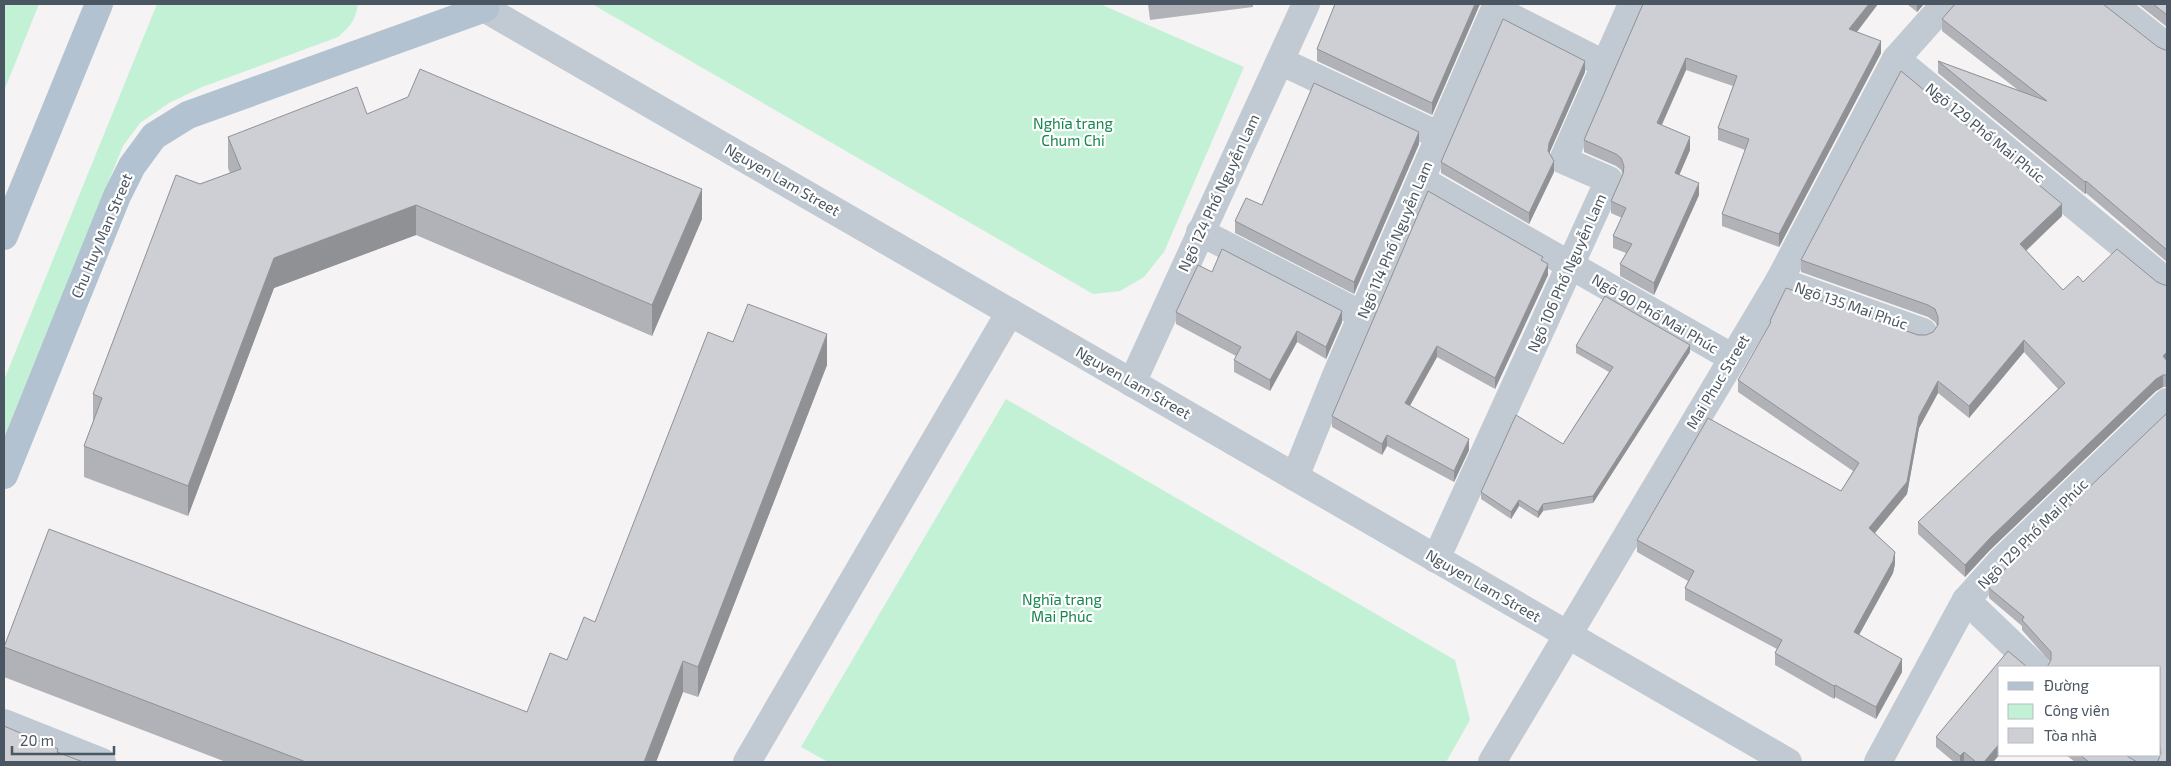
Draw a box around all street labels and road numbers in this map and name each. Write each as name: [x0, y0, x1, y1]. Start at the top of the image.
street label: Ngõ 129 Phố Mai Phúc: [1922, 79, 2049, 186]
street label: Ngõ 124 Phố Nguyễn Lam: [1174, 111, 1263, 274]
street label: Nguyen Lam Street: [722, 139, 843, 219]
street label: Ngõ 114 Phố Nguyễn Lam: [1353, 158, 1435, 321]
street label: Chu Huy Man Street: [67, 170, 136, 301]
street label: Ngõ 106 Phố Nguyễn Lam: [1523, 191, 1609, 355]
street label: Ngõ 90 Phố Mai Phúc: [1589, 270, 1722, 357]
street label: Ngõ 135 Mai Phúc: [1792, 277, 1910, 333]
street label: Mai Phuc Street: [1682, 331, 1753, 432]
street label: Nguyen Lam Street: [1073, 342, 1194, 422]
street label: Ngõ 129 Phố Mai Phúc: [1973, 474, 2091, 592]
street label: Nguyen Lam Street: [1423, 545, 1544, 625]

